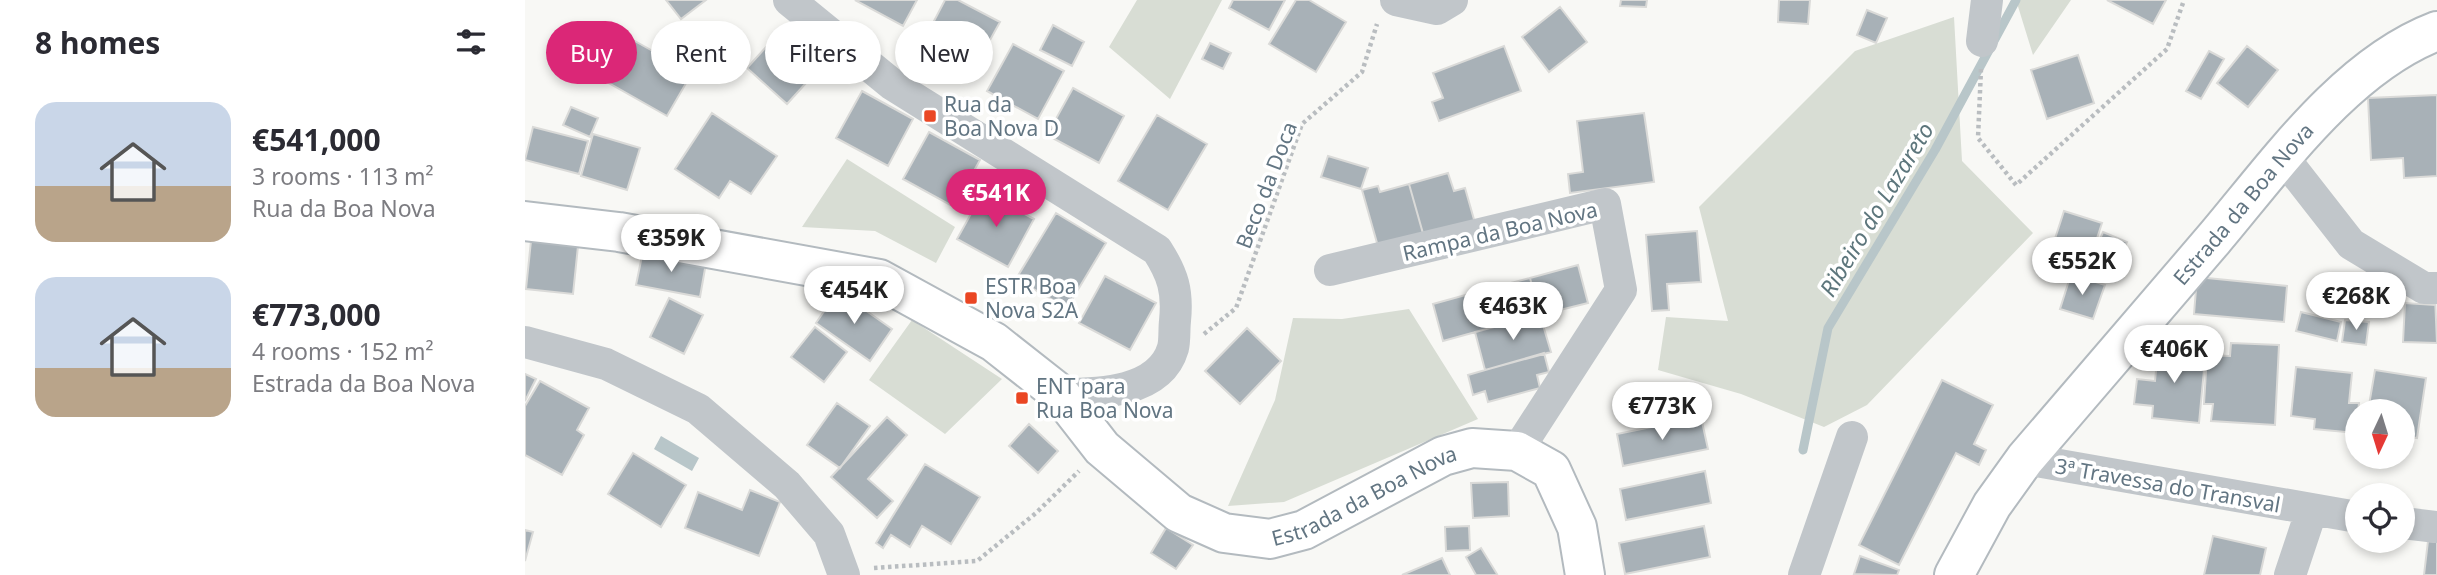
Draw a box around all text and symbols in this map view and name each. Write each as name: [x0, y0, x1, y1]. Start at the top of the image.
chip: Buy: [546, 21, 637, 84]
chip: Rent: [651, 21, 751, 84]
chip: Filters: [765, 21, 881, 84]
chip: New: [895, 21, 993, 84]
text: 8 homes: [35, 22, 160, 63]
icon: filters: [452, 23, 490, 61]
place label: Rua da Boa Nova D: [944, 90, 1059, 142]
marker: Rua da Boa Nova D: [922, 108, 938, 124]
water label: Ribeiro do Lazareto: [1811, 116, 1941, 302]
street label: Estrada da Boa Nova: [2167, 117, 2320, 291]
street label: Beco da Doca: [1229, 118, 1303, 252]
text: €541,000: [252, 119, 381, 160]
icon: home: [91, 130, 175, 214]
text: 3 rooms · 113 m²: [252, 160, 434, 192]
pin: €541K: [947, 170, 1045, 229]
text: €541K: [962, 176, 1030, 208]
text: Rua da Boa Nova: [252, 192, 436, 224]
street label: Rampa da Boa Nova: [1400, 195, 1600, 267]
pin: €359K: [622, 215, 720, 274]
text: €359K: [637, 221, 705, 253]
pin: €552K: [2033, 238, 2131, 297]
text: €552K: [2048, 244, 2116, 276]
pin: €454K: [805, 266, 903, 326]
place label: ESTR Boa Nova S2A: [985, 272, 1079, 324]
pin: €268K: [2307, 272, 2405, 332]
text: €454K: [820, 273, 888, 305]
text: €268K: [2322, 279, 2390, 311]
pin: €463K: [1464, 282, 1562, 342]
text: €463K: [1479, 289, 1547, 321]
marker: ESTR Boa Nova S2A: [963, 290, 979, 306]
text: €773,000: [252, 294, 381, 335]
icon: home: [91, 305, 175, 389]
pin: €406K: [2125, 326, 2223, 385]
text: €406K: [2140, 332, 2208, 364]
text: 4 rooms · 152 m²: [252, 335, 434, 367]
text: Estrada da Boa Nova: [252, 367, 475, 399]
place label: ENT para Rua Boa Nova: [1036, 372, 1174, 424]
pin: €773K: [1613, 382, 1711, 442]
text: €773K: [1628, 389, 1696, 421]
marker: ENT para Rua Boa Nova: [1014, 390, 1030, 406]
north arrow: [2345, 399, 2415, 469]
map controls: [2345, 399, 2415, 553]
street label: Estrada da Boa Nova: [1268, 439, 1460, 552]
street label: 3ª Travessa do Transval: [2053, 451, 2283, 519]
button: locate: [2345, 483, 2415, 553]

